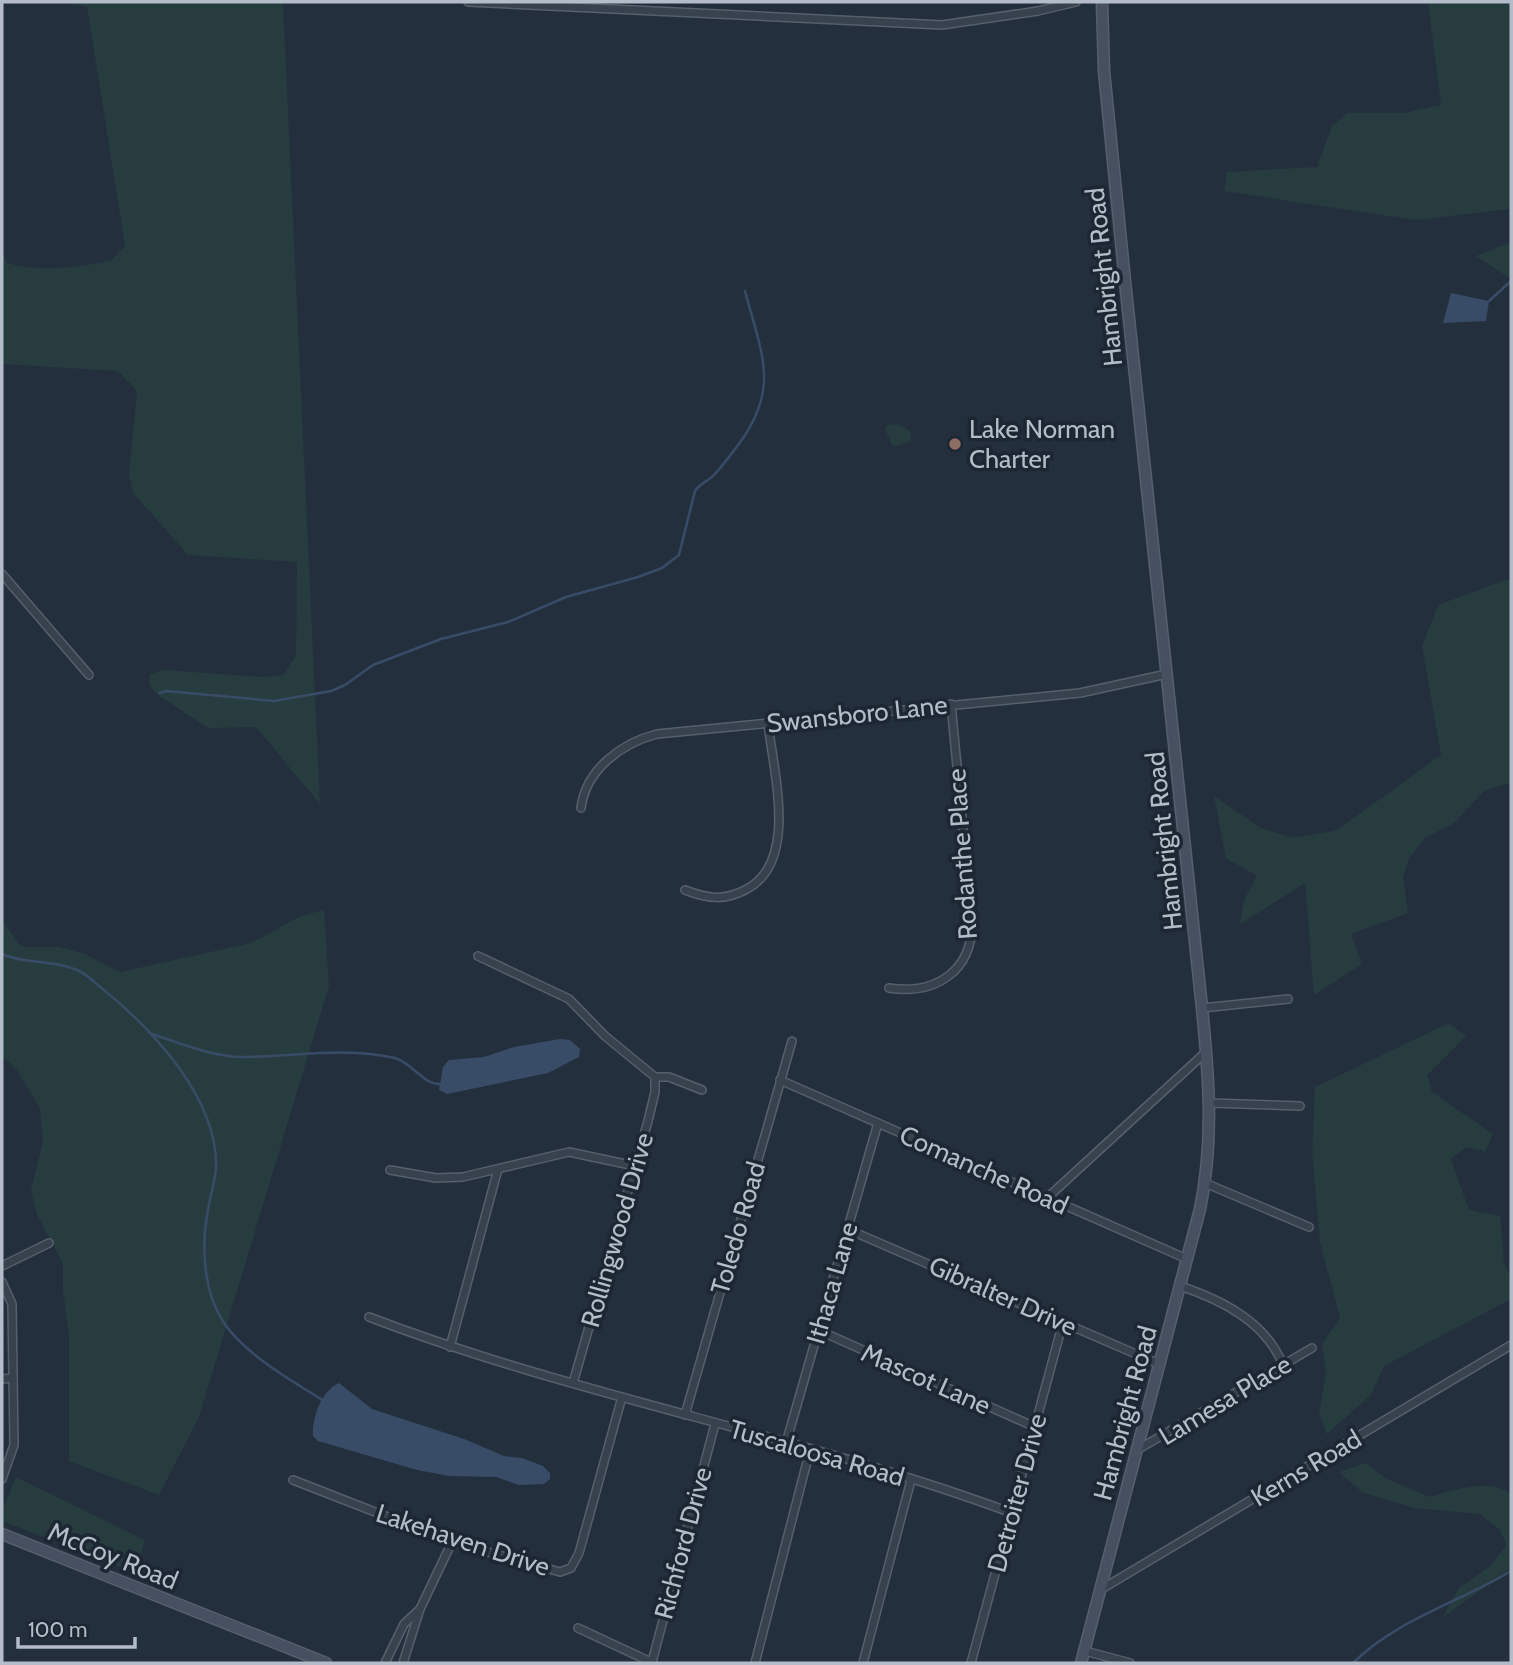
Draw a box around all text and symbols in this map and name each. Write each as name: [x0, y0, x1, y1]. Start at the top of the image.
street label: Hambright Road: [1079, 186, 1129, 368]
place label: Lake Norman Charter: [969, 413, 1115, 475]
marker: Lake Norman Charter: [947, 436, 963, 452]
street label: Swansboro Lane: [765, 689, 949, 739]
street label: Hambright Road: [1139, 750, 1189, 932]
street label: Rodanthe Place: [940, 768, 984, 940]
street label: Comanche Road: [895, 1119, 1073, 1221]
street label: Rollingwood Drive: [574, 1129, 660, 1331]
street label: Toledo Road: [704, 1158, 772, 1298]
street label: Ithaca Lane: [799, 1218, 865, 1348]
street label: Gibralter Drive: [924, 1249, 1082, 1343]
street label: Hambright Road: [1086, 1322, 1164, 1504]
street label: Mascot Lane: [857, 1336, 995, 1422]
street label: Lamesa Place: [1153, 1348, 1297, 1452]
street label: Detroiter Drive: [980, 1410, 1054, 1576]
street label: Tuscaloosa Road: [726, 1413, 908, 1493]
street label: Kerns Road: [1245, 1423, 1367, 1513]
street label: Richford Drive: [647, 1464, 719, 1622]
street label: Lakehaven Drive: [372, 1497, 554, 1583]
street label: McCoy Road: [43, 1515, 183, 1597]
scale bar: [18, 1606, 135, 1650]
text: 100 m: [28, 1617, 87, 1642]

